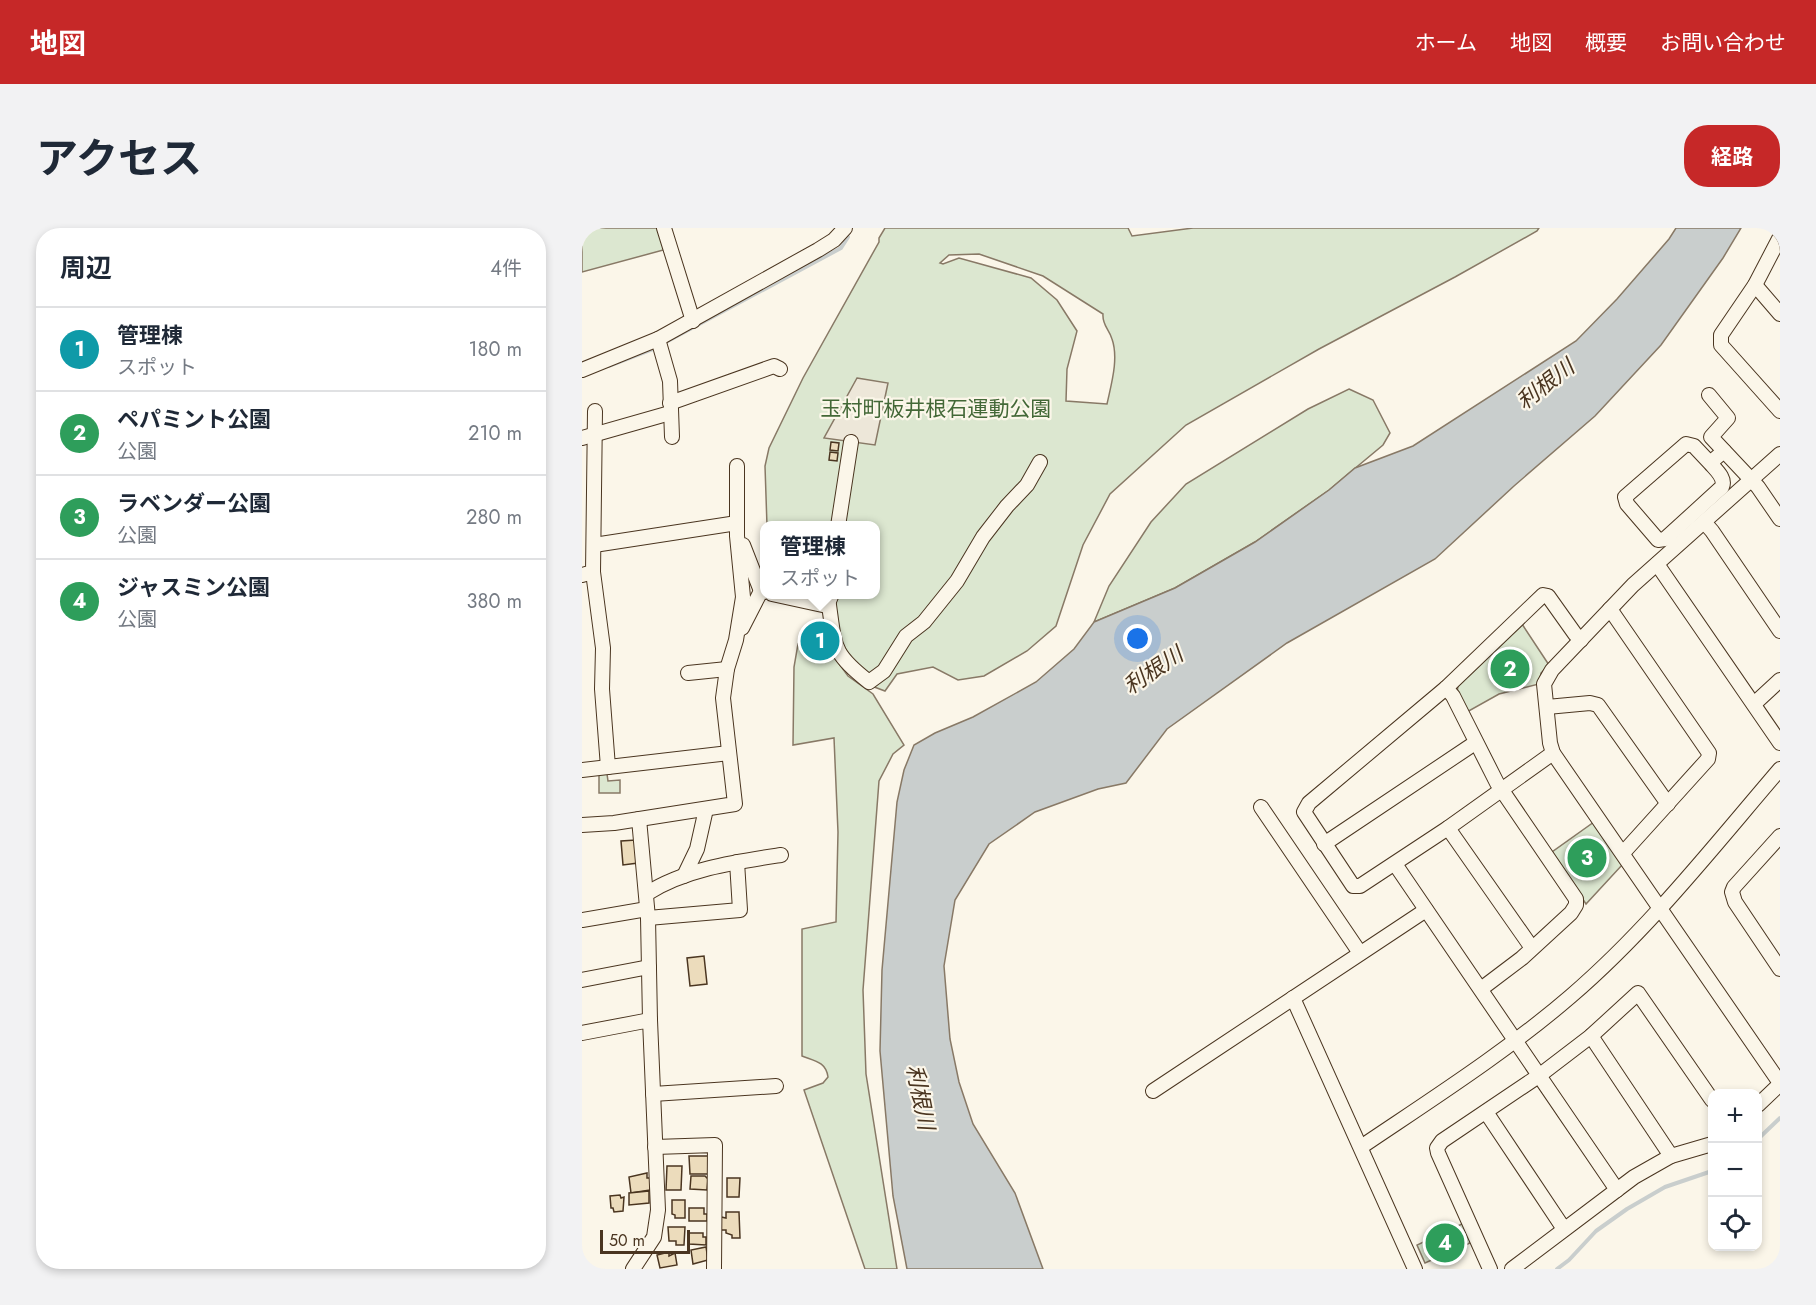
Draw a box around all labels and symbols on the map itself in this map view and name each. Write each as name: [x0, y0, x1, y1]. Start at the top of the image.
water label: 利根川: [1509, 350, 1582, 417]
park label: 玉村町板井根石運動公園: [821, 394, 1052, 424]
pin: 1: [800, 618, 840, 664]
your location: [1123, 624, 1152, 653]
water label: 利根川: [1117, 637, 1191, 702]
pin: 2: [1490, 646, 1530, 692]
pin: 3: [1568, 836, 1606, 880]
water label: 利根川: [899, 1062, 943, 1134]
pin: 4: [1426, 1220, 1464, 1266]
scale bar: [600, 1227, 690, 1254]

